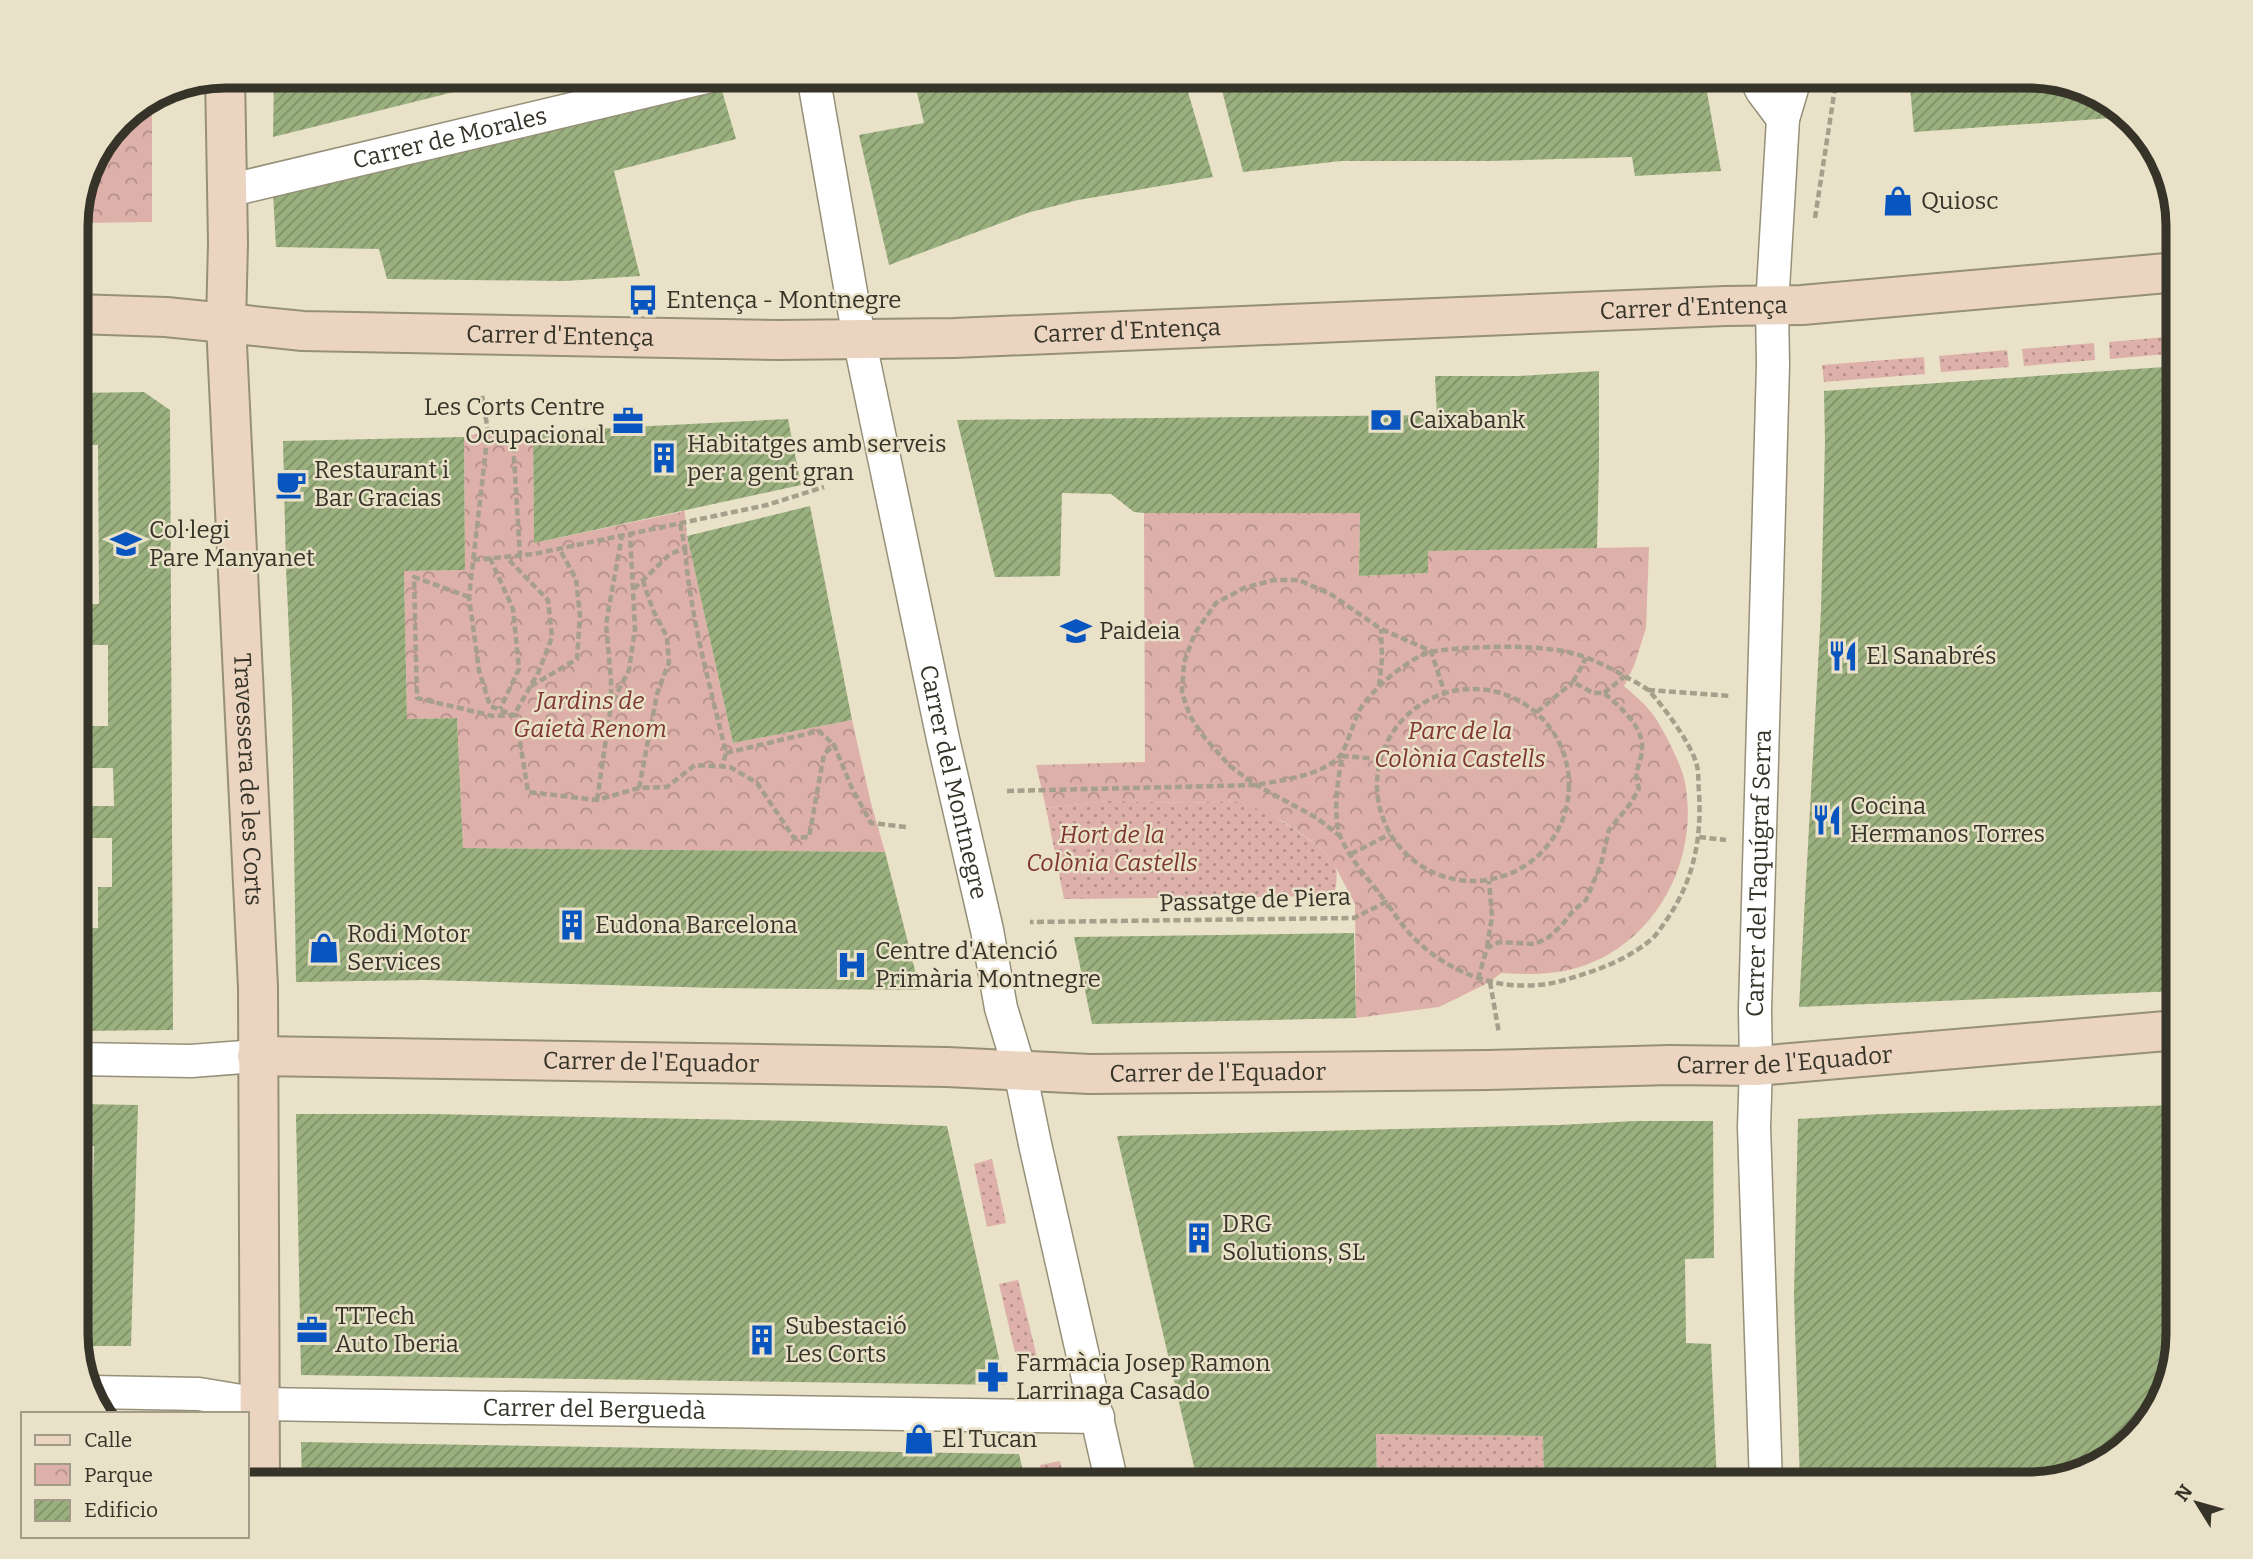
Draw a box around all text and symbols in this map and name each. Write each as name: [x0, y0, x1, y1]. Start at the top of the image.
street label: Carrer de Morales: [350, 101, 550, 175]
shop icon: Quiosc: [1881, 184, 1915, 218]
place label: Quiosc: [1921, 187, 1998, 215]
bus stop icon: Entença - Montnegre: [626, 283, 660, 317]
place label: Entença - Montnegre: [666, 286, 901, 314]
street label: Carrer d'Entença: [1599, 291, 1788, 325]
street label: Carrer d'Entença: [1032, 313, 1221, 349]
street label: Carrer d'Entença: [466, 320, 654, 352]
place label: Les Corts Centre Ocupacional: [424, 393, 605, 449]
bank icon: Caixabank: [1369, 403, 1403, 437]
office icon: Les Corts Centre Ocupacional: [611, 404, 645, 438]
place label: Caixabank: [1409, 406, 1526, 434]
place label: Habitatges amb serveis per a gent gran: [687, 430, 946, 486]
building icon: Habitatges amb serveis per a gent gran: [647, 441, 681, 475]
place label: Restaurant i Bar Gracias: [314, 456, 449, 512]
cafe icon: Restaurant i Bar Gracias: [274, 467, 308, 501]
place label: Col·legi Pare Manyanet: [149, 516, 315, 572]
school or university icon: Col·legi Pare Manyanet: [109, 527, 143, 561]
school or university icon: Paideia: [1059, 614, 1093, 648]
place label: Paideia: [1099, 617, 1180, 645]
restaurant icon: El Sanabrés: [1826, 639, 1860, 673]
place label: El Sanabrés: [1866, 642, 1996, 670]
street label: Travessera de les Corts: [228, 652, 268, 906]
street label: Carrer del Montnegre: [914, 662, 993, 902]
park label: Jardins de Gaietà Renom: [513, 687, 667, 743]
park label: Parc de la Colònia Castells: [1374, 717, 1546, 773]
street label: Carrer del Taquígraf Serra: [1741, 729, 1777, 1017]
place label: Cocina Hermanos Torres: [1850, 792, 2045, 848]
restaurant icon: Cocina Hermanos Torres: [1810, 803, 1844, 837]
park label: Hort de la Colònia Castells: [1026, 821, 1198, 877]
street label: Passatge de Piera: [1159, 883, 1351, 917]
building icon: Eudona Barcelona: [555, 908, 589, 942]
place label: Eudona Barcelona: [595, 911, 798, 939]
place label: Rodi Motor Services: [347, 920, 470, 976]
shop icon: Rodi Motor Services: [307, 931, 341, 965]
place label: Centre d'Atenció Primària Montnegre: [875, 937, 1101, 993]
hospital icon: Centre d'Atenció Primària Montnegre: [835, 948, 869, 982]
street label: Carrer de l'Equador: [1676, 1040, 1894, 1080]
street label: Carrer de l'Equador: [543, 1047, 760, 1078]
street label: Carrer de l'Equador: [1109, 1058, 1326, 1088]
place label: DRG Solutions, SL: [1222, 1210, 1365, 1266]
building icon: DRG Solutions, SL: [1182, 1221, 1216, 1255]
place label: TTTech Auto Iberia: [335, 1302, 459, 1358]
place label: Subestació Les Corts: [785, 1312, 907, 1368]
office icon: TTTech Auto Iberia: [295, 1313, 329, 1347]
building icon: Subestació Les Corts: [745, 1323, 779, 1357]
place label: Farmàcia Josep Ramon Larrinaga Casado: [1016, 1349, 1271, 1405]
pharmacy icon: Farmàcia Josep Ramon Larrinaga Casado: [976, 1360, 1010, 1394]
street label: Carrer del Berguedà: [482, 1393, 706, 1425]
legend: [21, 1412, 248, 1538]
shop icon: El Tucan: [902, 1422, 936, 1456]
place label: El Tucan: [942, 1425, 1037, 1453]
text: Calle: [84, 1427, 132, 1453]
text: Parque: [84, 1462, 153, 1488]
north arrow: [2162, 1468, 2232, 1538]
text: N: [2170, 1480, 2198, 1506]
text: Edificio: [84, 1497, 158, 1523]

